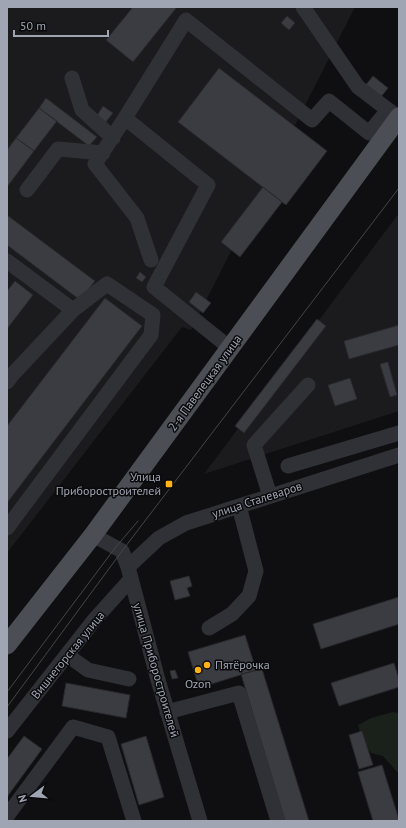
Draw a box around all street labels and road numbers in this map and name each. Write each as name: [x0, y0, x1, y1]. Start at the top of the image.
street label: 2-я Павелецкая улица: [165, 332, 245, 434]
street label: улица Сталеваров: [210, 478, 304, 521]
street label: улица Приборостроителей: [130, 601, 183, 739]
street label: Вишнегорская улица: [28, 608, 108, 702]

